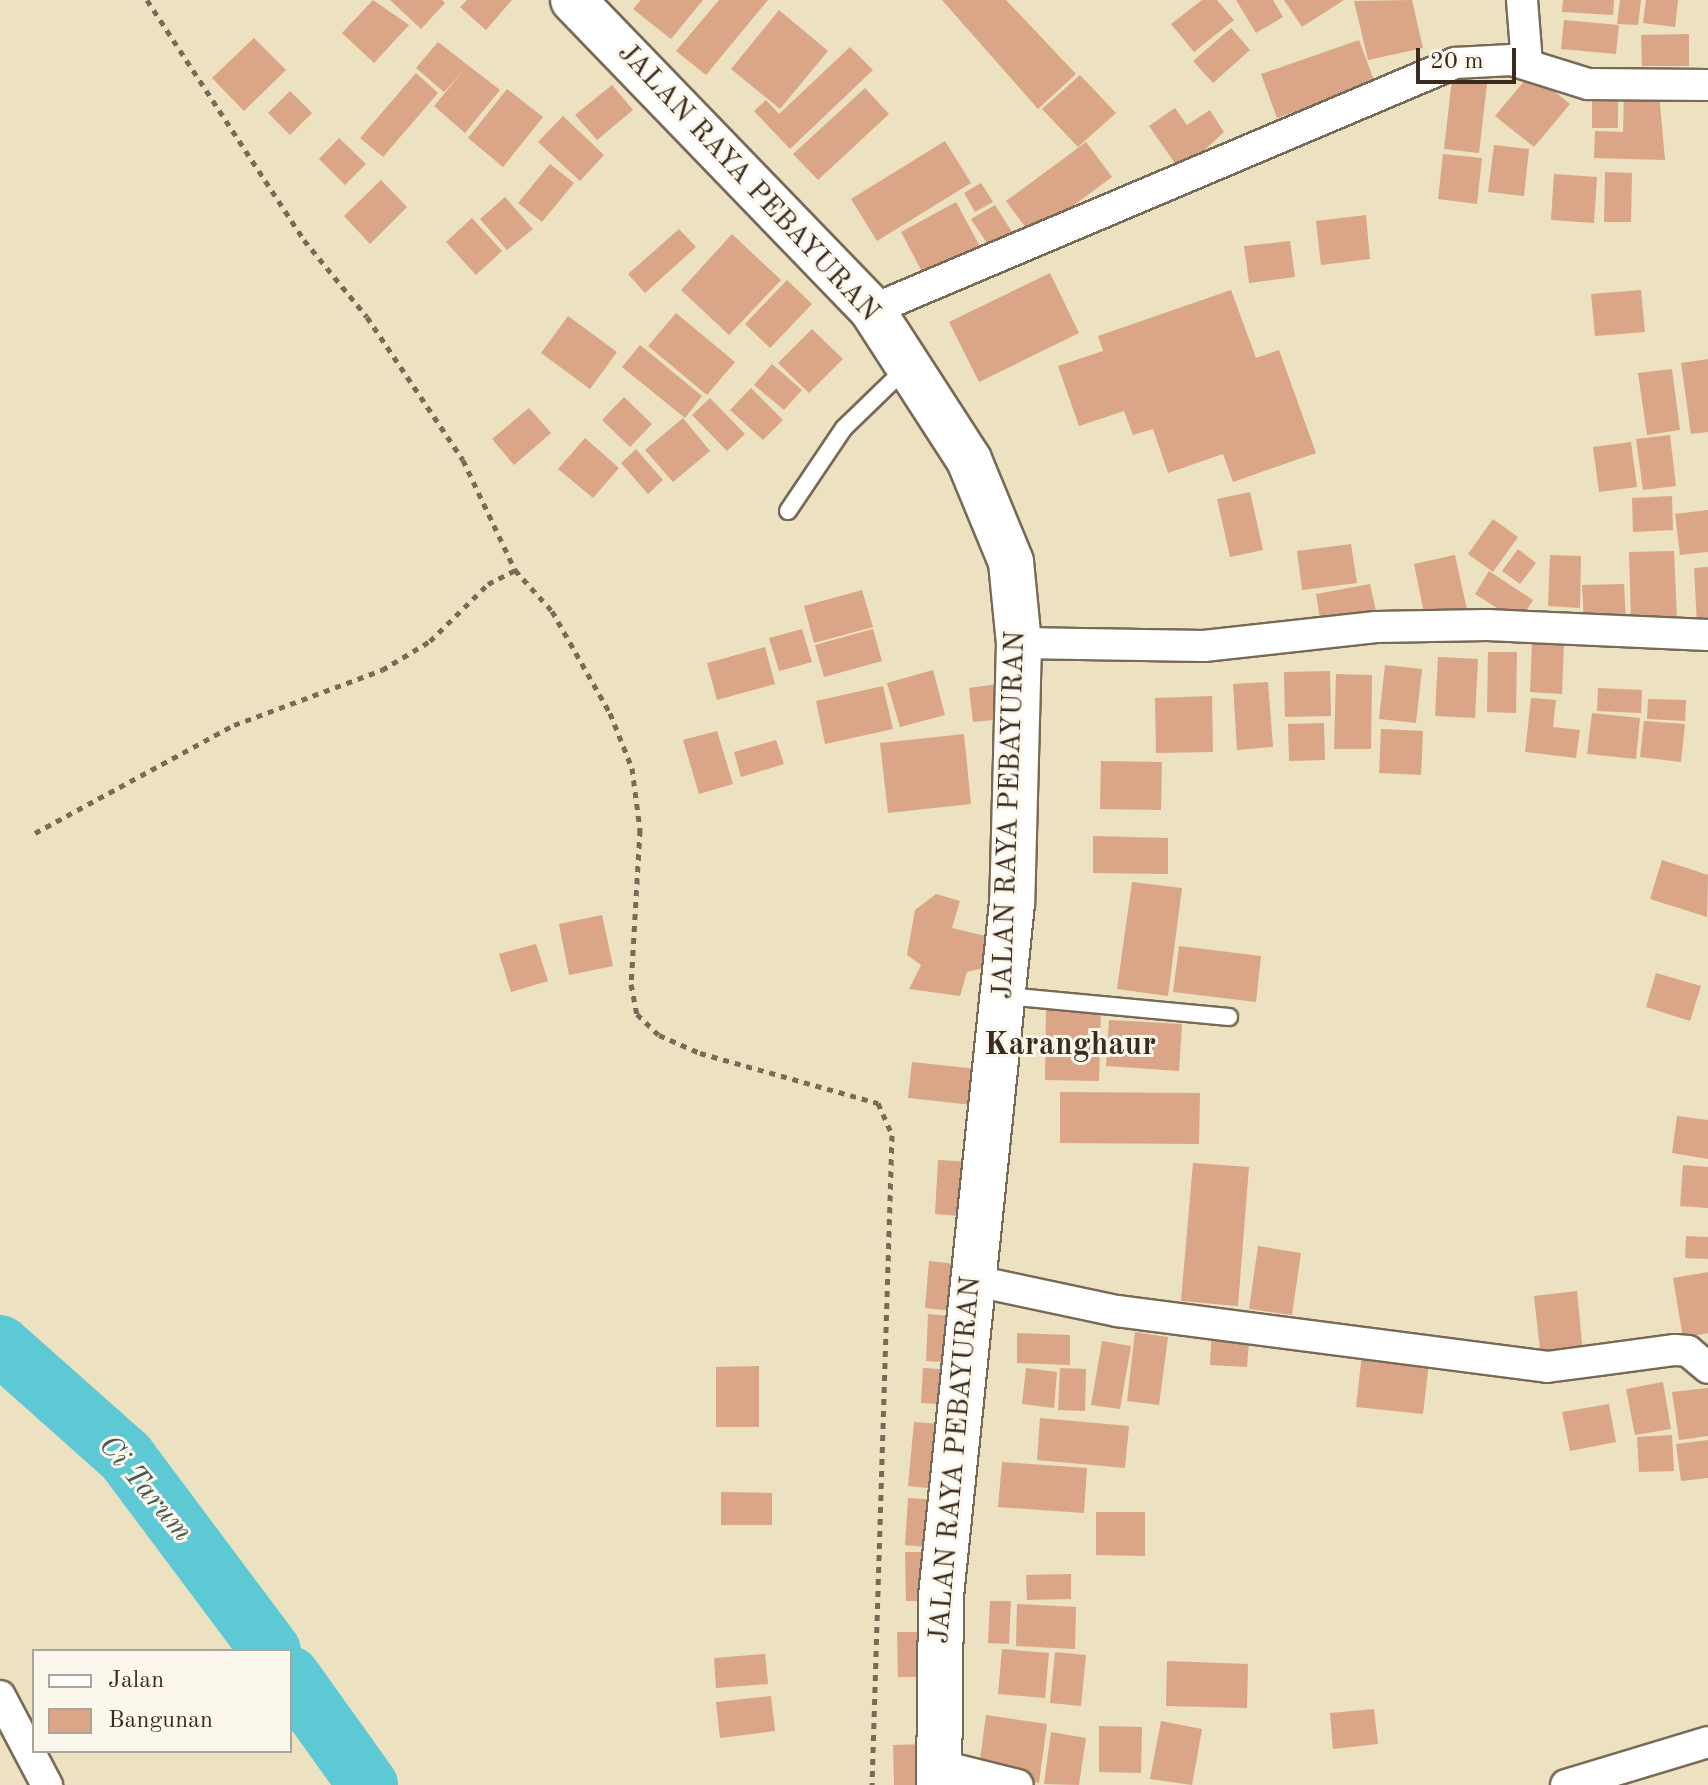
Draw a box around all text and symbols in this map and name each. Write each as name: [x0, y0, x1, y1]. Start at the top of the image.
scale bar: [1420, 32, 1520, 82]
street label: JALAN RAYA PEBAYURAN: [610, 37, 886, 329]
text: 20 m: [1430, 50, 1484, 74]
street label: JALAN RAYA PEBAYURAN: [987, 630, 1033, 1000]
district label: Karanghaur: [984, 1027, 1156, 1065]
street label: JALAN RAYA PEBAYURAN: [923, 1275, 989, 1645]
water label: Ci Tarum: [90, 1429, 200, 1549]
legend: [32, 1649, 292, 1753]
text: Jalan: [108, 1669, 164, 1693]
text: Bangunan: [108, 1709, 213, 1733]

